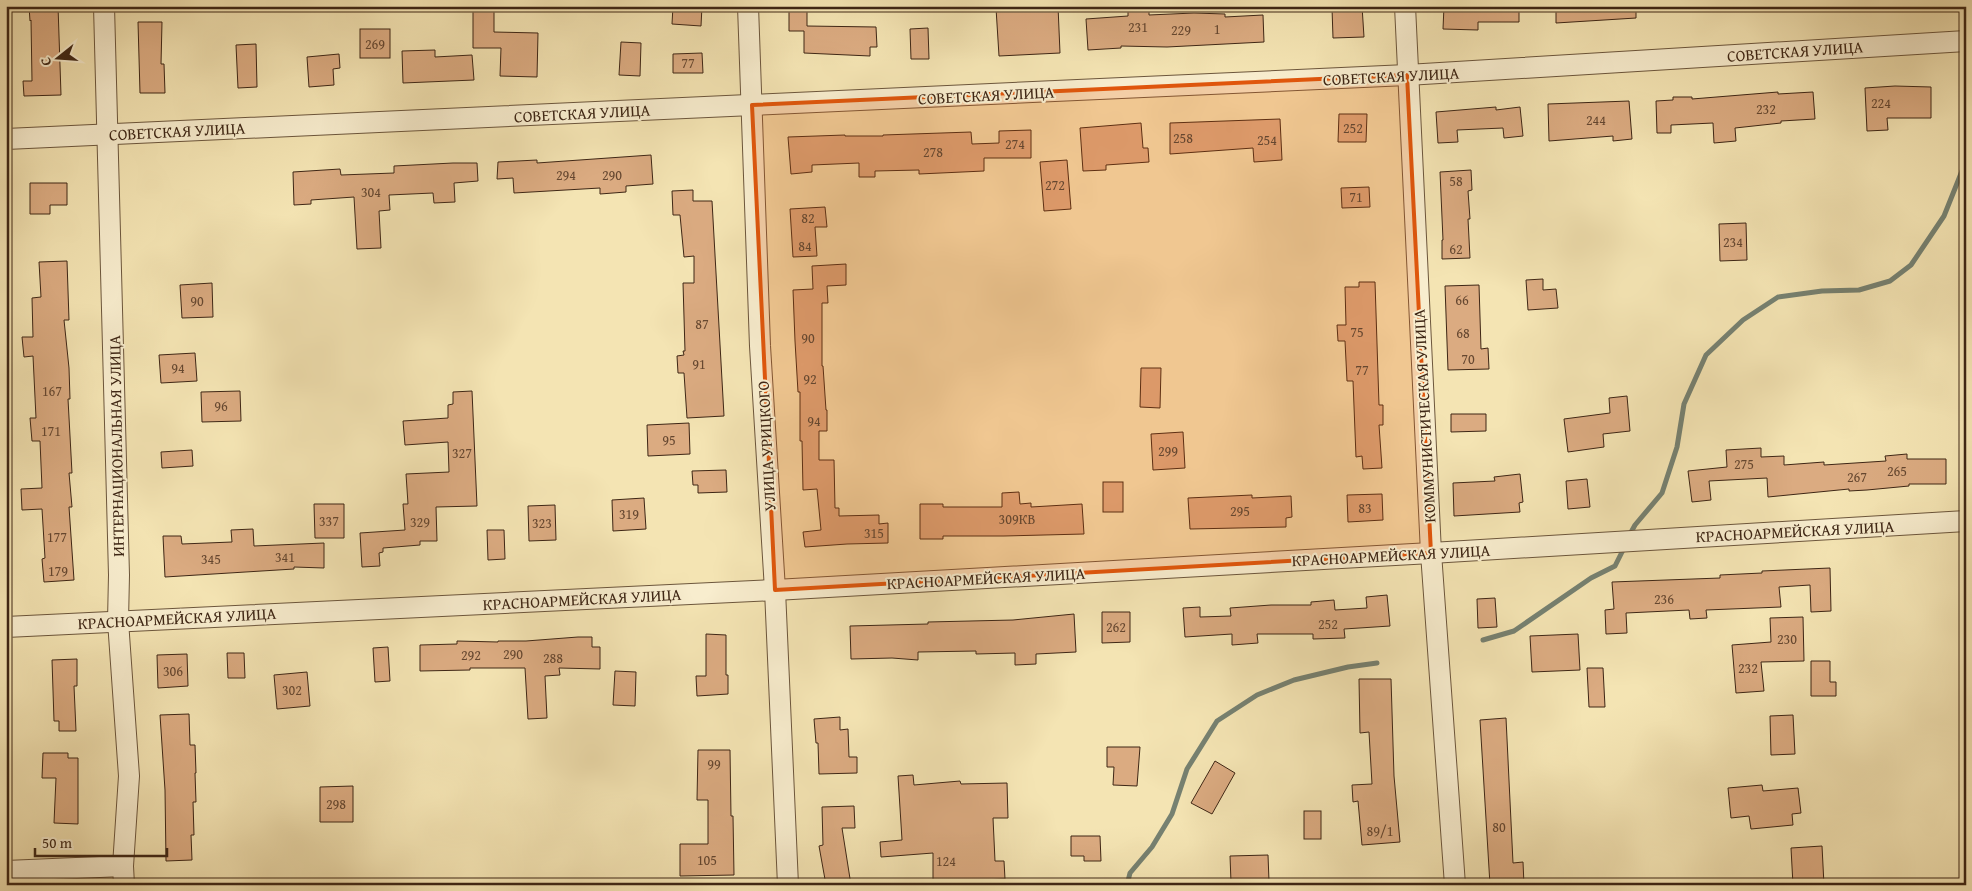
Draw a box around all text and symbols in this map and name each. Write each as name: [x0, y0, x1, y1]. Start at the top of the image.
house number: 231: [1128, 17, 1148, 37]
house number: 1: [1214, 19, 1220, 39]
house number: 229: [1171, 20, 1191, 40]
north arrow: [32, 32, 82, 82]
house number: 269: [365, 34, 385, 54]
street label: СОВЕТСКАЯ УЛИЦА: [1726, 34, 1864, 68]
house number: 77: [681, 53, 695, 73]
text: С: [35, 55, 56, 69]
street label: СОВЕТСКАЯ УЛИЦА: [1322, 60, 1460, 92]
street label: СОВЕТСКАЯ УЛИЦА: [917, 79, 1055, 111]
house number: 224: [1871, 93, 1891, 113]
street label: СОВЕТСКАЯ УЛИЦА: [513, 97, 651, 129]
house number: 232: [1756, 99, 1776, 119]
house number: 244: [1586, 110, 1606, 130]
street label: СОВЕТСКАЯ УЛИЦА: [108, 115, 246, 147]
house number: 252: [1343, 118, 1363, 138]
house number: 258: [1173, 128, 1193, 148]
house number: 254: [1257, 130, 1277, 150]
house number: 274: [1005, 134, 1025, 154]
house number: 278: [923, 142, 943, 162]
house number: 294: [556, 165, 576, 185]
house number: 290: [602, 165, 622, 185]
house number: 58: [1449, 171, 1463, 191]
house number: 272: [1045, 175, 1065, 195]
house number: 304: [361, 182, 381, 202]
house number: 71: [1349, 187, 1363, 207]
house number: 82: [801, 208, 815, 228]
house number: 234: [1723, 232, 1743, 252]
house number: 84: [798, 236, 812, 256]
house number: 62: [1449, 239, 1463, 259]
house number: 66: [1455, 290, 1469, 310]
house number: 90: [190, 291, 204, 311]
street label: КОММУНИСТИЧЕСКАЯ УЛИЦА: [1406, 308, 1442, 523]
house number: 87: [695, 314, 709, 334]
house number: 75: [1350, 322, 1364, 342]
house number: 68: [1456, 323, 1470, 343]
house number: 90: [801, 328, 815, 348]
street label: ИНТЕРНАЦИОНАЛЬНАЯ УЛИЦА: [102, 335, 130, 557]
house number: 70: [1461, 349, 1475, 369]
house number: 91: [692, 354, 706, 374]
house number: 94: [171, 358, 185, 378]
house number: 77: [1355, 360, 1369, 380]
house number: 92: [803, 369, 817, 389]
street label: УЛИЦА УРИЦКОГО: [751, 380, 781, 512]
house number: 167: [42, 381, 62, 401]
house number: 96: [214, 396, 228, 416]
house number: 94: [807, 411, 821, 431]
house number: 171: [41, 421, 61, 441]
house number: 95: [662, 430, 676, 450]
house number: 299: [1158, 441, 1178, 461]
house number: 327: [452, 443, 472, 463]
house number: 275: [1734, 454, 1754, 474]
house number: 265: [1887, 461, 1907, 481]
house number: 267: [1847, 467, 1867, 487]
house number: 83: [1358, 498, 1372, 518]
house number: 295: [1230, 501, 1250, 521]
house number: 319: [619, 504, 639, 524]
house number: 309КВ: [999, 509, 1035, 529]
house number: 337: [319, 511, 339, 531]
house number: 329: [410, 512, 430, 532]
house number: 323: [532, 513, 552, 533]
street label: КРАСНОАРМЕЙСКАЯ УЛИЦА: [1695, 514, 1895, 548]
house number: 315: [864, 523, 884, 543]
house number: 177: [47, 527, 67, 547]
street label: КРАСНОАРМЕЙСКАЯ УЛИЦА: [1291, 538, 1491, 572]
house number: 341: [275, 547, 295, 567]
house number: 345: [201, 549, 221, 569]
house number: 179: [48, 561, 68, 581]
street label: КРАСНОАРМЕЙСКАЯ УЛИЦА: [886, 561, 1086, 595]
street label: КРАСНОАРМЕЙСКАЯ УЛИЦА: [482, 582, 682, 616]
house number: 236: [1654, 589, 1674, 609]
street label: КРАСНОАРМЕЙСКАЯ УЛИЦА: [77, 601, 277, 635]
house number: 252: [1318, 614, 1338, 634]
house number: 262: [1106, 617, 1126, 637]
house number: 230: [1777, 629, 1797, 649]
house number: 290: [503, 644, 523, 664]
house number: 292: [461, 645, 481, 665]
house number: 288: [543, 648, 563, 668]
house number: 232: [1738, 658, 1758, 678]
house number: 306: [163, 661, 183, 681]
house number: 302: [282, 680, 302, 700]
house number: 99: [707, 754, 721, 774]
house number: 298: [326, 794, 346, 814]
house number: 80: [1492, 817, 1506, 837]
house number: 89/1: [1367, 821, 1393, 841]
scale bar: [35, 826, 168, 858]
text: 50 m: [42, 832, 73, 853]
house number: 105: [697, 850, 717, 870]
house number: 124: [936, 851, 956, 871]

